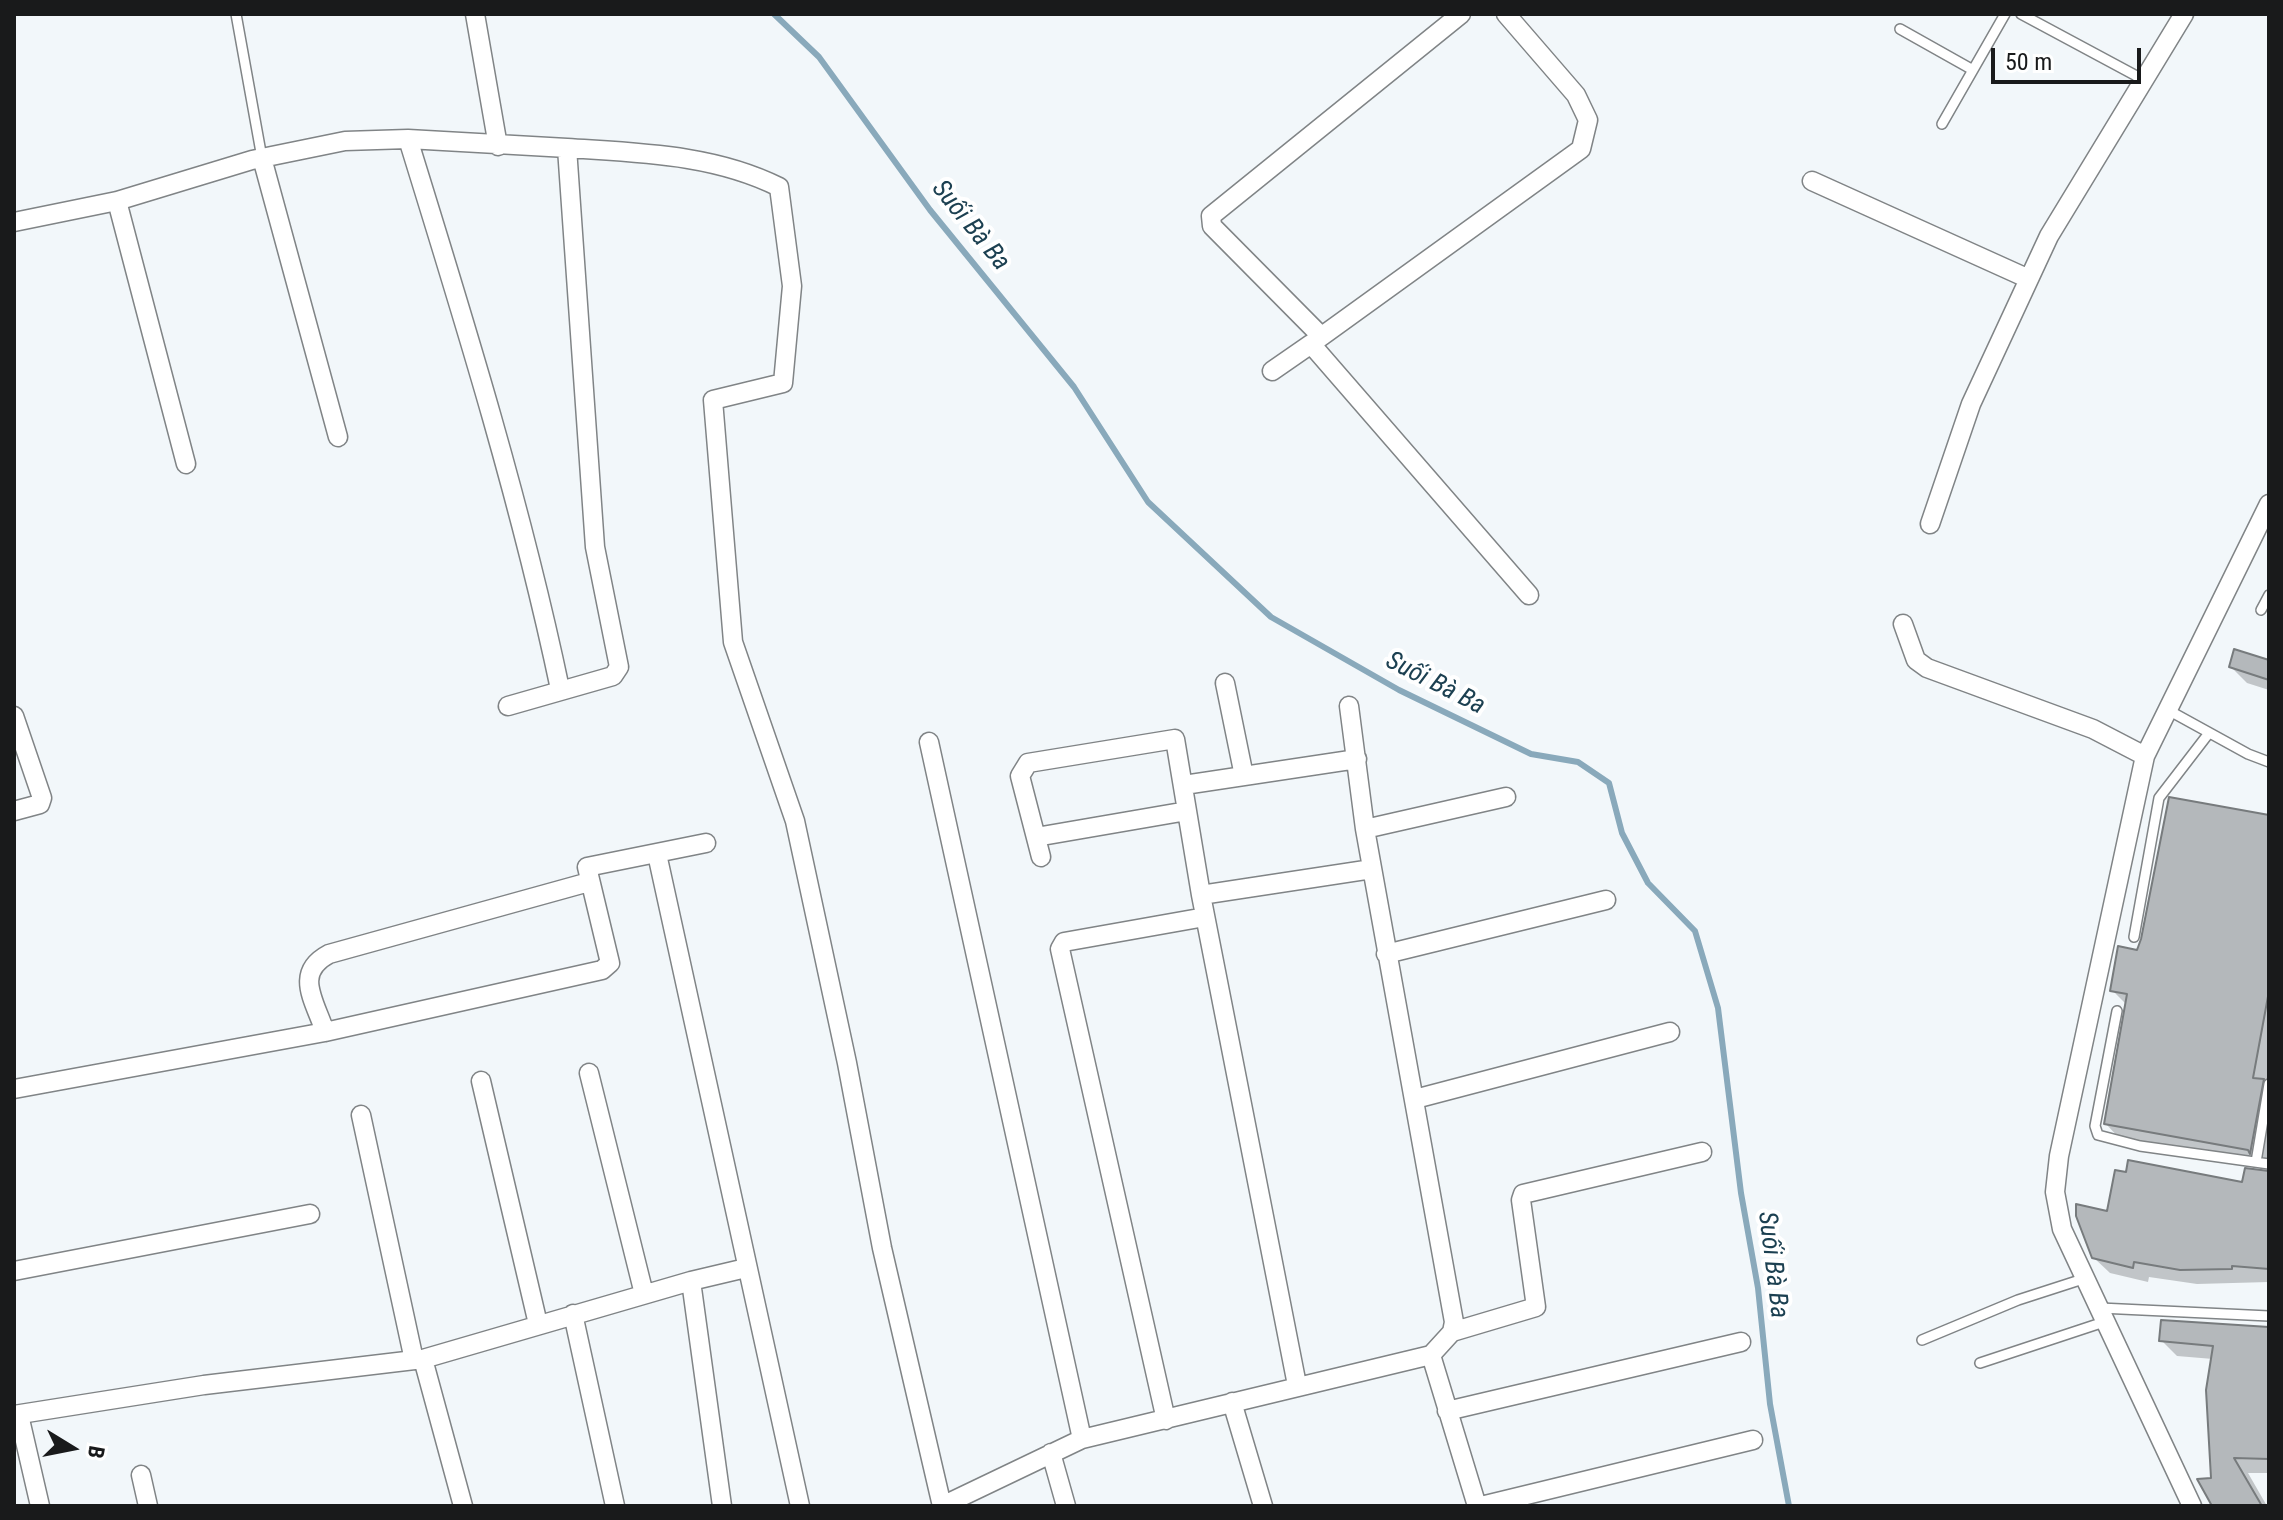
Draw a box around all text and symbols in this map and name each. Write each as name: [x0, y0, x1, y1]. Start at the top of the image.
scale bar: [1995, 32, 2145, 82]
text: 50 m: [2005, 48, 2052, 76]
water label: Suối Bà Ba: [924, 175, 1016, 277]
water label: Suối Bà Ba: [1380, 646, 1490, 722]
water label: Suối Bà Ba: [1750, 1210, 1794, 1320]
north arrow: [32, 1408, 112, 1488]
text: B: [83, 1444, 110, 1461]

